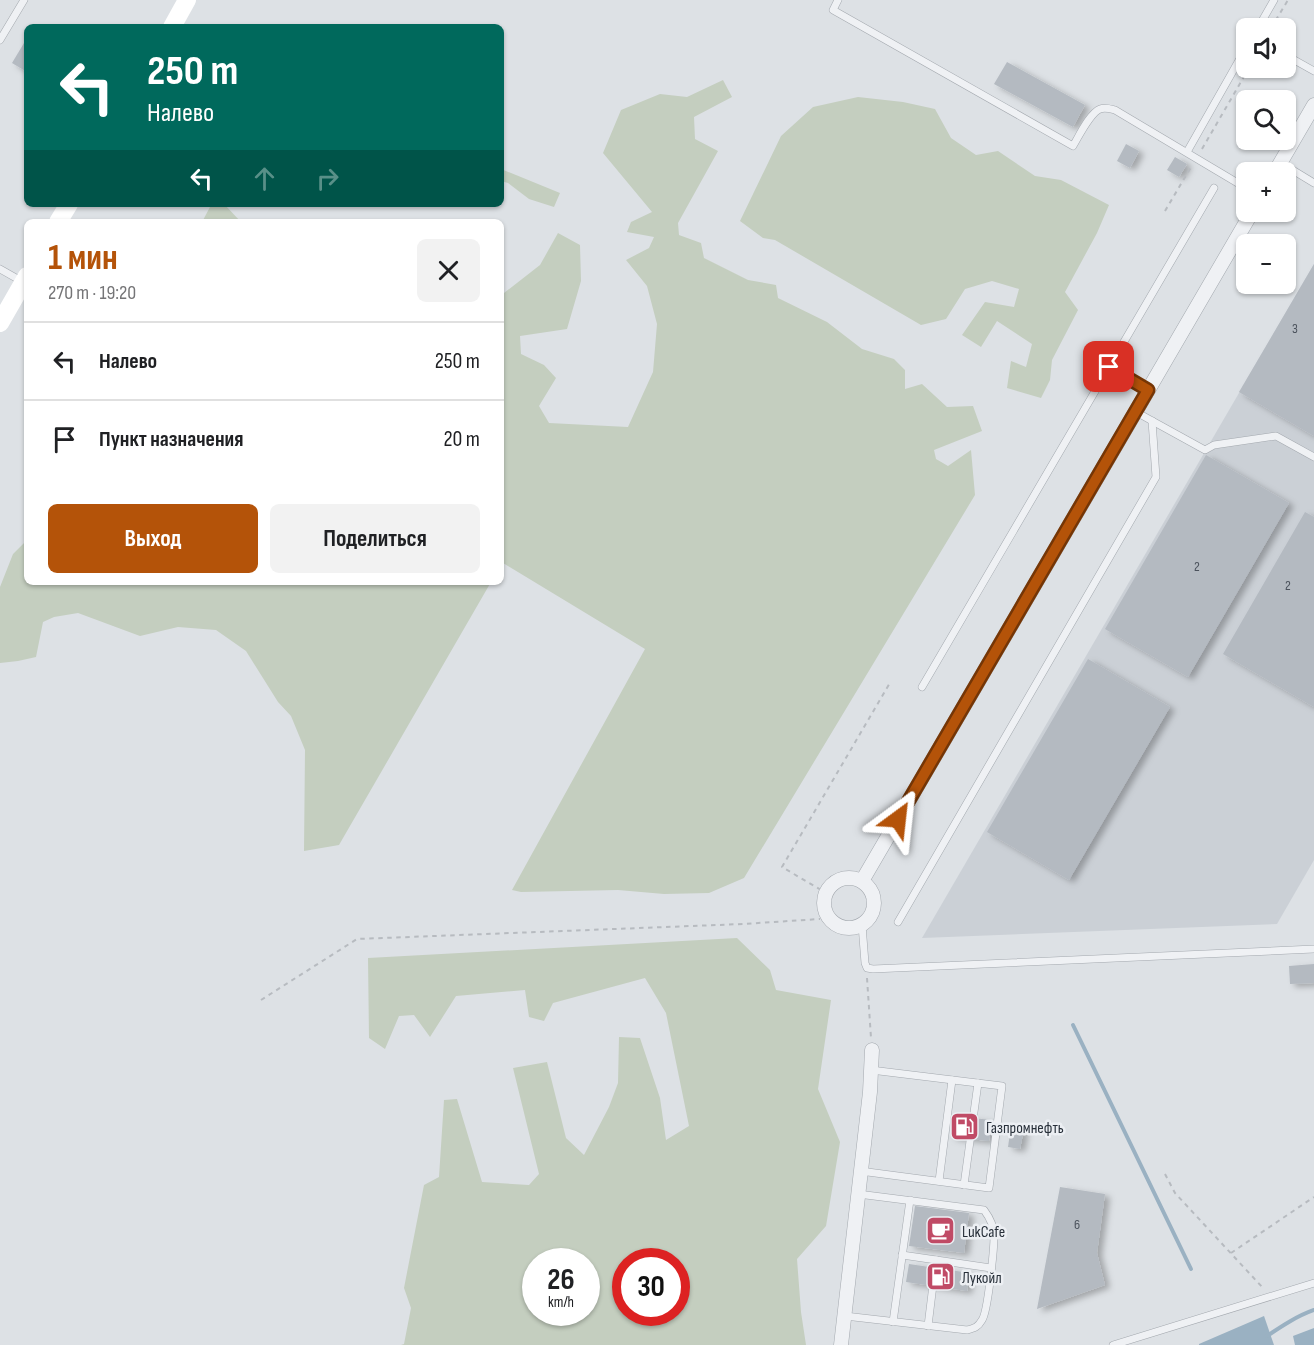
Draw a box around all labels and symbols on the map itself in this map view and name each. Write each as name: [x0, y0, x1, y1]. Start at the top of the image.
house number: 3: [1292, 320, 1298, 337]
pin: [1083, 341, 1134, 392]
house number: 2: [1194, 558, 1200, 575]
house number: 2: [1285, 577, 1291, 594]
position arrow: [866, 787, 930, 851]
fuel station icon: Газпромнефть: [949, 1111, 981, 1143]
place label: Газпромнефть: [986, 1119, 1064, 1138]
cafe icon: LukCafe: [925, 1215, 957, 1247]
house number: 6: [1074, 1216, 1080, 1233]
place label: LukCafe: [962, 1223, 1005, 1242]
speed limit sign: 30: [612, 1248, 690, 1326]
fuel station icon: Лукойл: [925, 1261, 957, 1293]
place label: Лукойл: [962, 1269, 1002, 1288]

